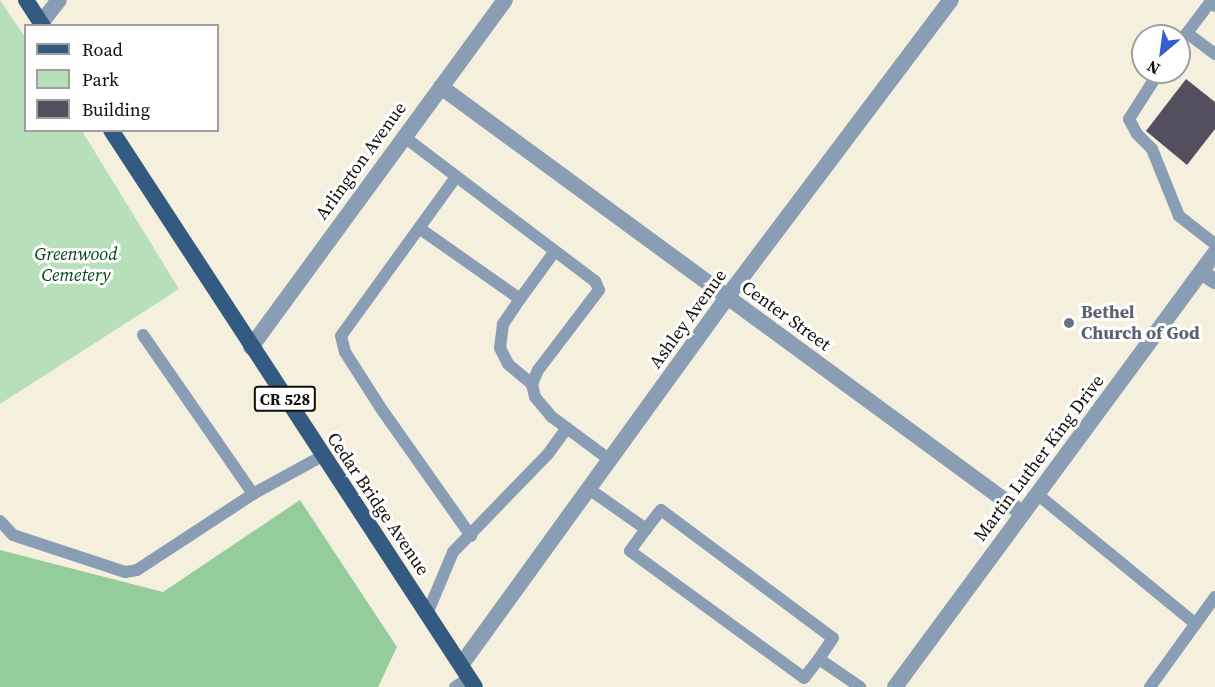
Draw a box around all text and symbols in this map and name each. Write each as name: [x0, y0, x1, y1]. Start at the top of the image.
legend: [24, 24, 219, 132]
north arrow: [1131, 24, 1191, 84]
text: Road: [82, 37, 123, 62]
text: N: [1143, 56, 1164, 80]
text: Park: [82, 67, 119, 92]
text: Building: [82, 97, 150, 122]
street label: Arlington Avenue: [311, 98, 411, 224]
park label: Greenwood Cemetery: [34, 244, 118, 286]
street label: Ashley Avenue: [645, 265, 731, 373]
street label: Center Street: [737, 276, 835, 356]
place label: Bethel Church of God: [1081, 302, 1200, 344]
marker: Bethel Church of God: [1062, 316, 1076, 330]
street label: Martin Luther King Drive: [969, 370, 1109, 546]
road number: CR 528: [254, 386, 316, 412]
street label: Cedar Bridge Avenue: [322, 429, 434, 579]

